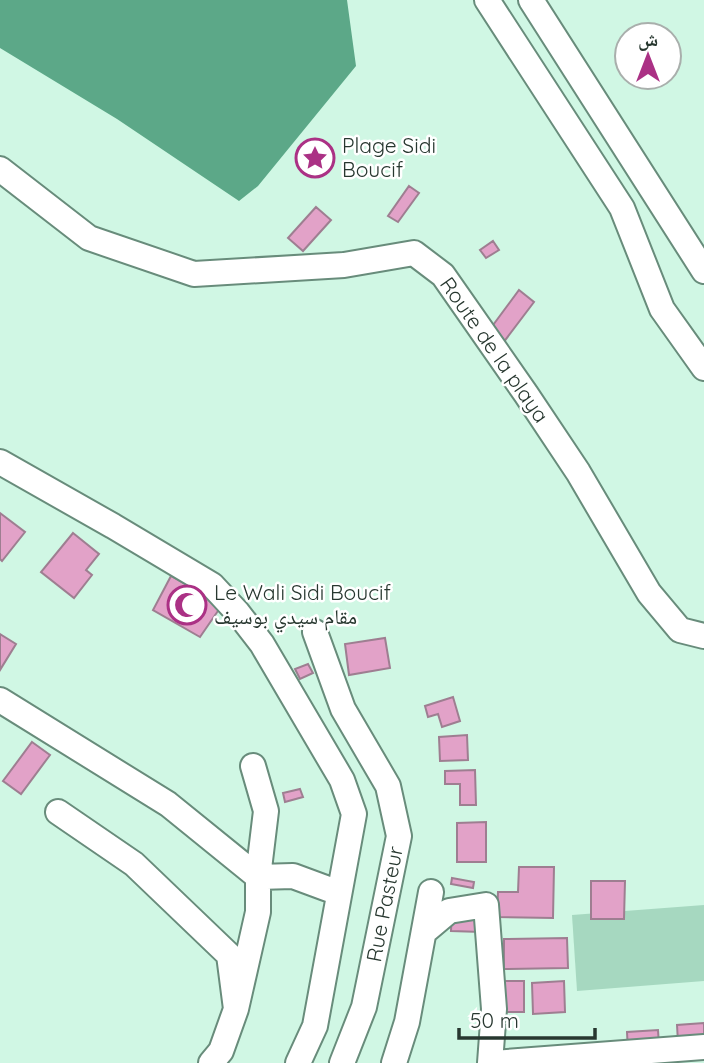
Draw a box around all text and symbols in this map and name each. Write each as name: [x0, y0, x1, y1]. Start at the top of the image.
north arrow: [613, 21, 683, 91]
text: ش: [638, 27, 658, 51]
place label: Plage Sidi Boucif: [342, 132, 436, 182]
place icon: Plage Sidi Boucif: [294, 137, 336, 179]
street label: Route de la playa: [435, 272, 555, 427]
place label: Le Wali Sidi Boucif مقام سيدي بوسيف: [214, 579, 392, 633]
mosque icon: Le Wali Sidi Boucif مقام سيدي بوسيف: [166, 584, 208, 626]
street label: Rue Pasteur: [360, 844, 408, 964]
scale bar: [459, 996, 596, 1040]
text: 50 m: [470, 1007, 519, 1033]

